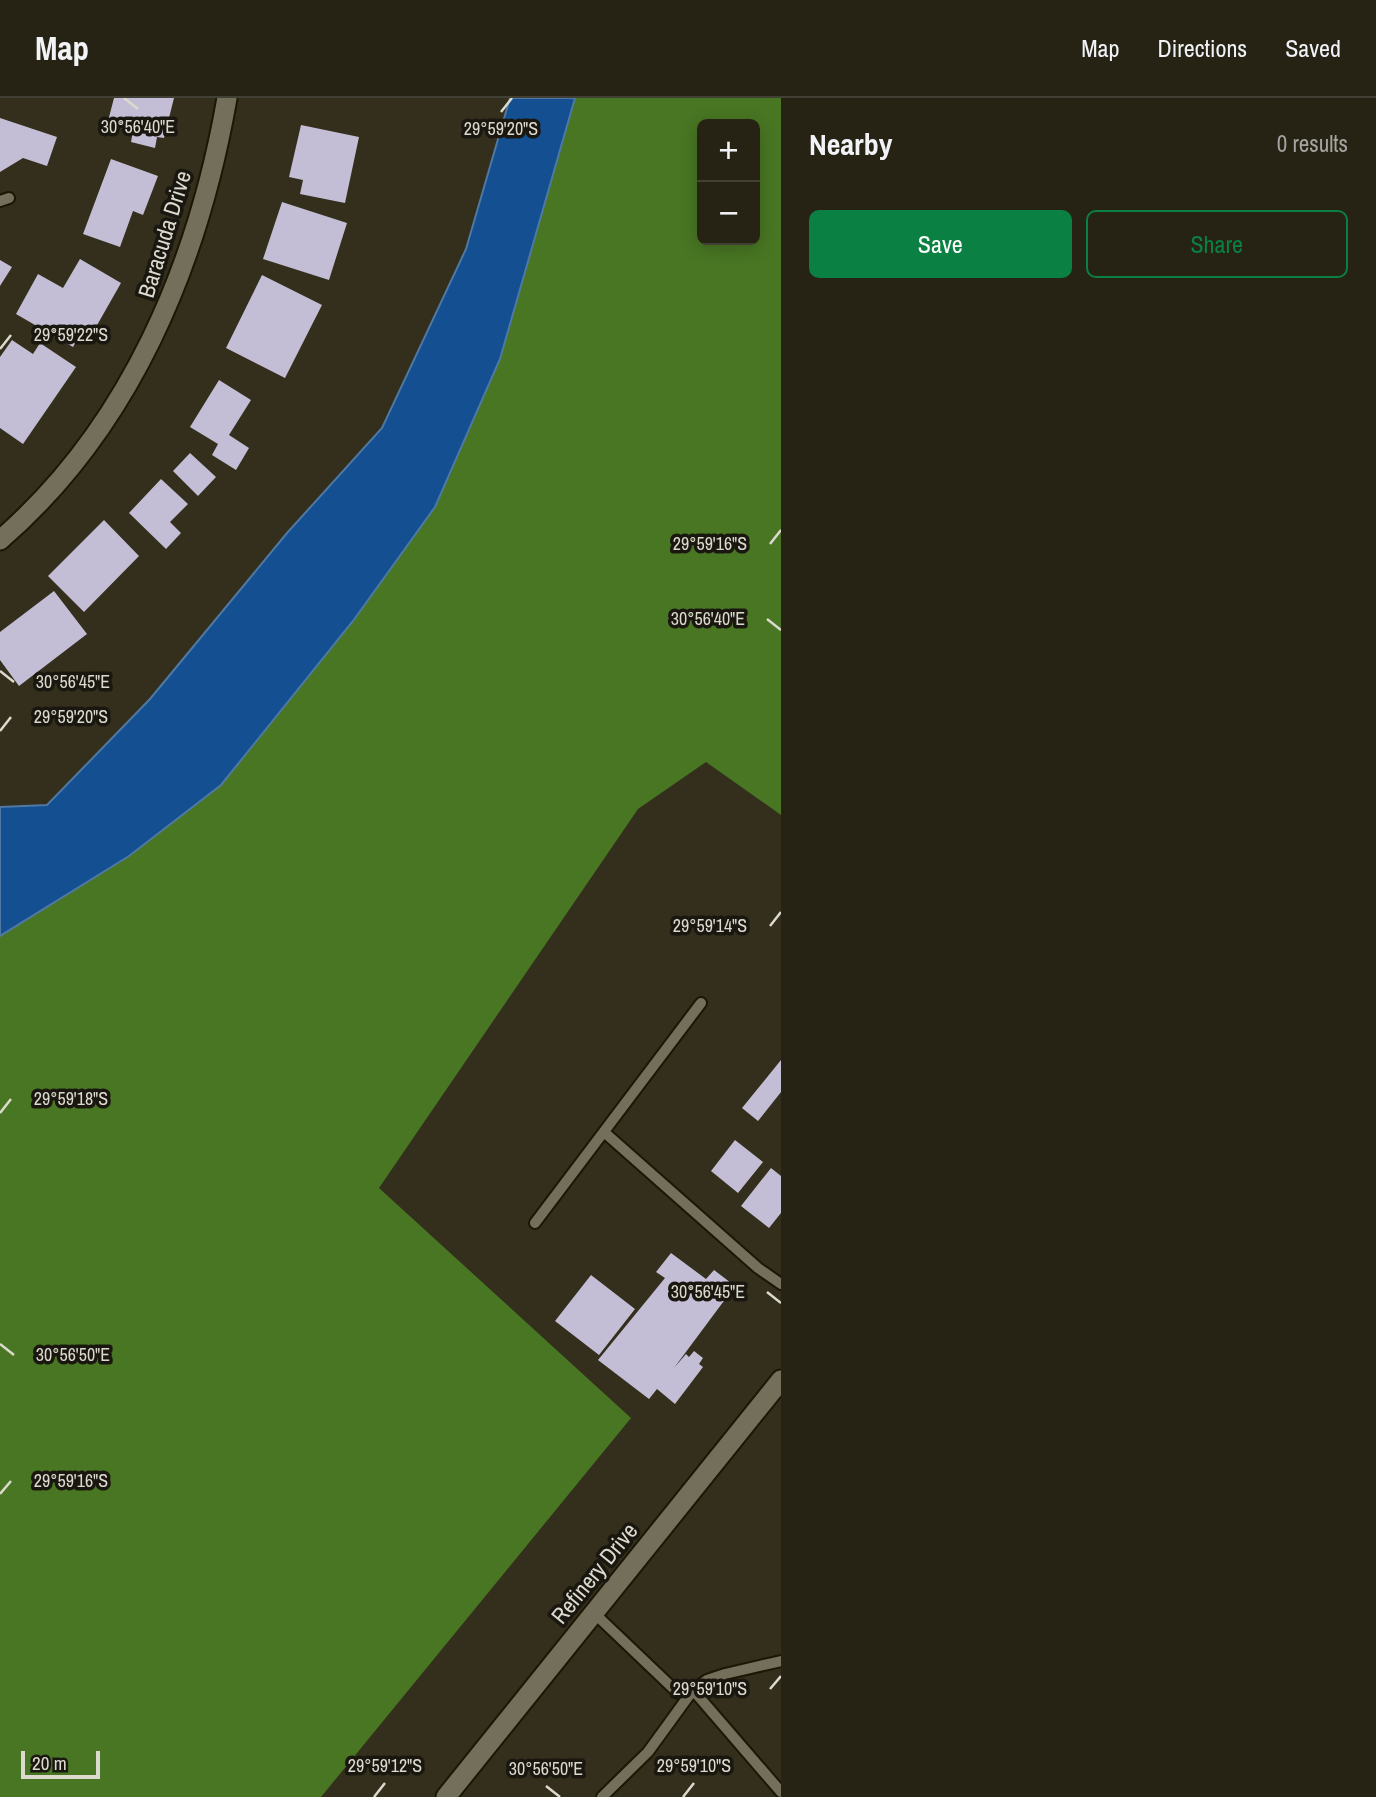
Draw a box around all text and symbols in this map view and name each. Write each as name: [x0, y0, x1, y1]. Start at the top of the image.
text: Map: [35, 26, 89, 70]
text: Map: [1081, 32, 1119, 64]
text: Directions: [1157, 32, 1247, 64]
text: Saved: [1285, 32, 1341, 64]
text: 30°56'40"E: [101, 114, 175, 139]
text: 29°59'20"S: [464, 116, 538, 141]
map controls: [697, 119, 760, 245]
button: +: [697, 119, 760, 182]
text: Nearby: [809, 124, 892, 164]
text: 0 results: [1277, 128, 1348, 159]
street label: Baracuda Drive: [130, 167, 198, 301]
button: −: [697, 182, 760, 245]
button: Save: [809, 210, 1072, 278]
button: Share: [1086, 210, 1348, 278]
text: 29°59'22"S: [34, 322, 108, 347]
text: 29°59'16"S: [673, 531, 747, 556]
text: 30°56'40"E: [671, 606, 745, 631]
text: 30°56'45"E: [36, 669, 110, 694]
text: 29°59'20"S: [34, 704, 108, 729]
text: 29°59'14"S: [673, 913, 747, 938]
text: 29°59'18"S: [34, 1086, 108, 1111]
text: 30°56'45"E: [671, 1279, 745, 1304]
text: 30°56'50"E: [36, 1342, 110, 1367]
text: 29°59'16"S: [34, 1468, 108, 1493]
street label: Refinery Drive: [544, 1516, 644, 1630]
text: 29°59'10"S: [673, 1676, 747, 1701]
scale bar: [21, 1748, 100, 1780]
text: 20 m: [32, 1750, 67, 1776]
text: 29°59'12"S: [348, 1753, 422, 1778]
text: 29°59'10"S: [657, 1753, 731, 1778]
text: 30°56'50"E: [509, 1756, 583, 1781]

